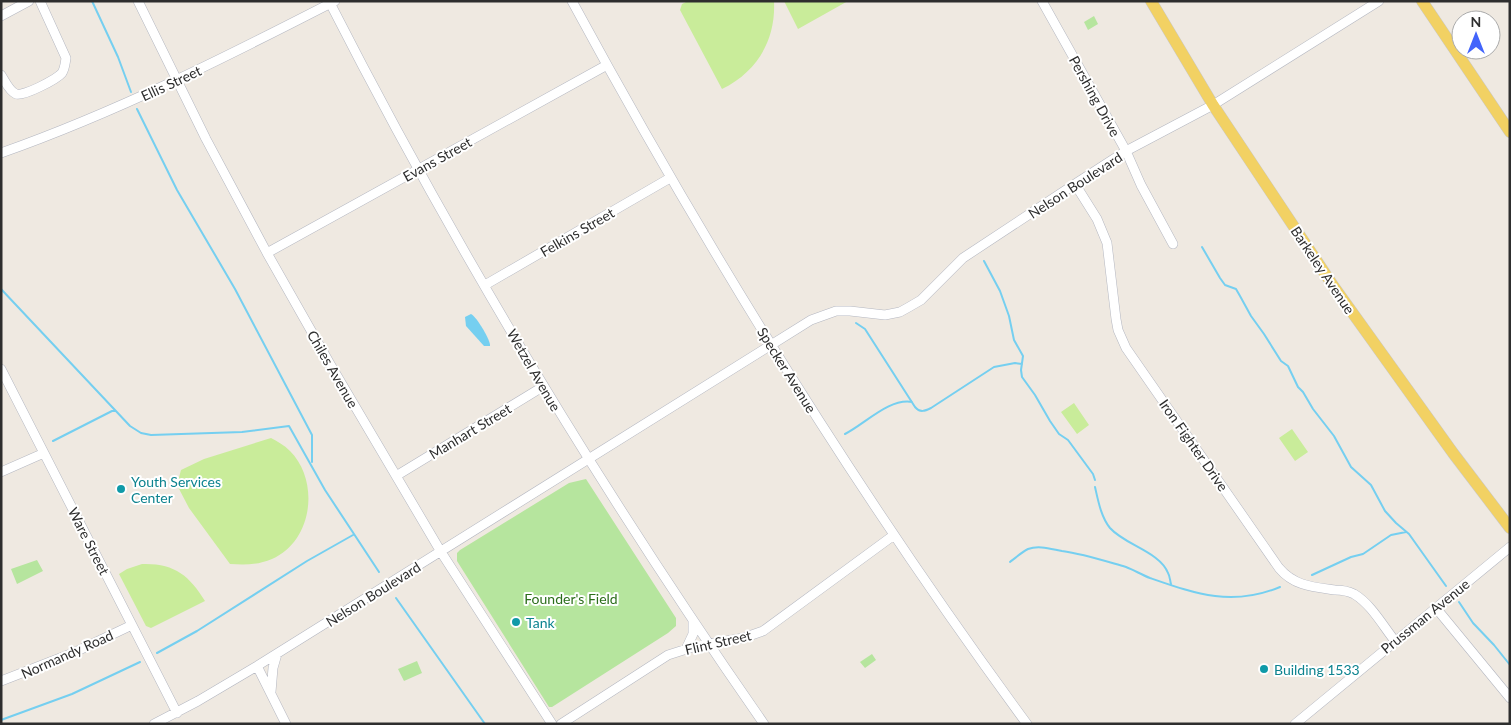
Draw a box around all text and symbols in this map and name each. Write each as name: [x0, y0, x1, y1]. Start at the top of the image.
north arrow: [1451, 10, 1501, 60]
text: N: [1471, 13, 1481, 30]
street label: Pershing Drive: [1066, 53, 1124, 139]
street label: Ellis Street: [138, 62, 204, 104]
street label: Evans Street: [400, 133, 474, 185]
street label: Nelson Boulevard: [1025, 148, 1125, 222]
street label: Felkins Street: [537, 204, 617, 260]
street label: Barkeley Avenue: [1287, 223, 1359, 317]
street label: Specker Avenue: [754, 324, 820, 416]
street label: Wetzel Avenue: [504, 326, 564, 414]
street label: Chiles Avenue: [304, 327, 362, 411]
street label: Iron Fighter Drive: [1156, 396, 1232, 494]
street label: Manhart Street: [426, 400, 514, 462]
place label: Youth Services Center: [131, 473, 221, 506]
marker: Youth Services Center: [115, 483, 127, 495]
street label: Ware Street: [65, 504, 113, 578]
street label: Nelson Boulevard: [322, 558, 424, 630]
street label: Prussman Avenue: [1377, 575, 1473, 657]
park label: Founder's Field: [524, 590, 618, 607]
place label: Tank: [526, 614, 555, 631]
marker: Tank: [510, 616, 522, 628]
street label: Normandy Road: [18, 626, 116, 682]
street label: Flint Street: [683, 626, 753, 658]
place label: Building 1533: [1274, 661, 1360, 678]
marker: Building 1533: [1258, 663, 1270, 675]

